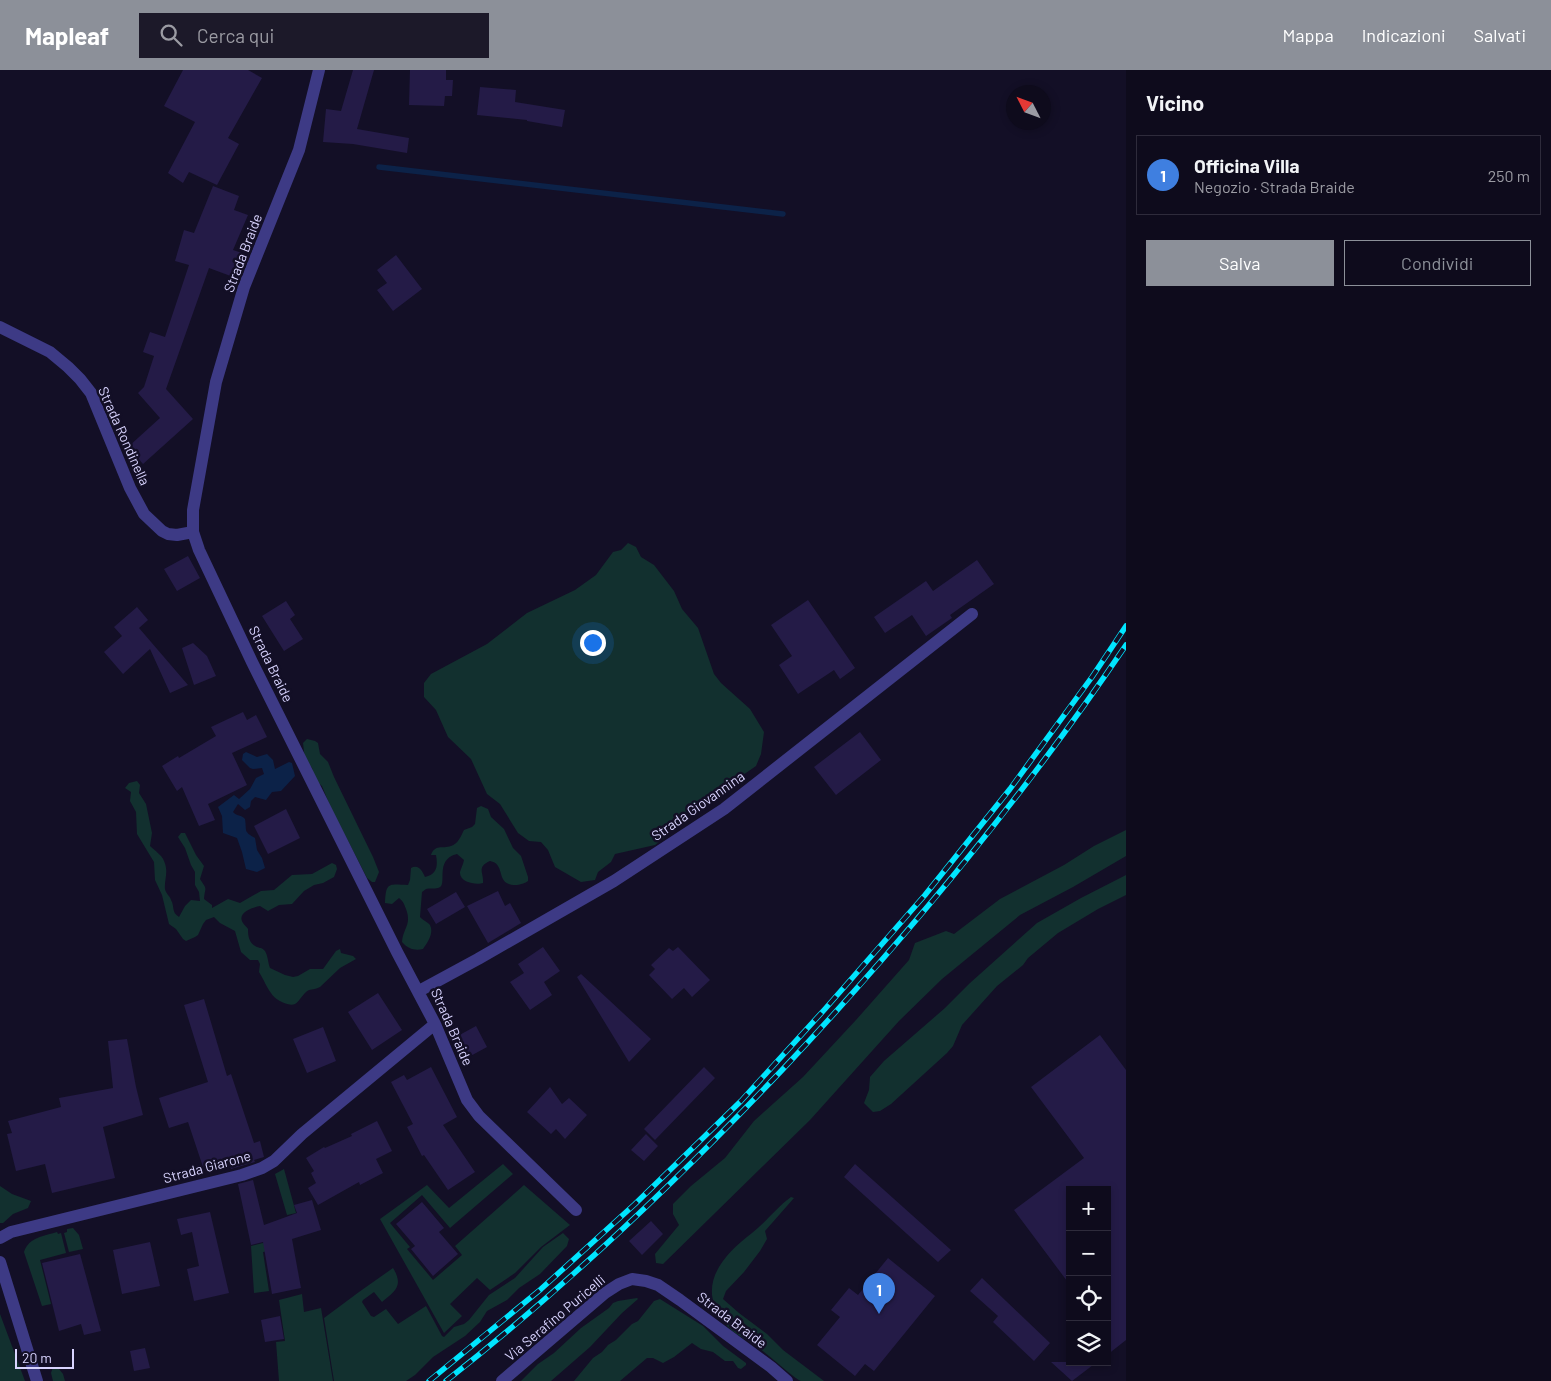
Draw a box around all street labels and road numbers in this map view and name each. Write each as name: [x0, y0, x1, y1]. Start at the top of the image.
street label: Strada Braide: [220, 211, 265, 295]
street label: Strada Rondinella: [95, 384, 154, 488]
street label: Strada Braide: [246, 623, 297, 705]
street label: Strada Giovannina: [648, 767, 747, 844]
street label: Strada Braide: [428, 986, 477, 1068]
street label: Strada Giarone: [161, 1147, 253, 1186]
street label: Via Serafino Puricelli: [501, 1271, 608, 1364]
street label: Strada Braide: [694, 1288, 770, 1351]

